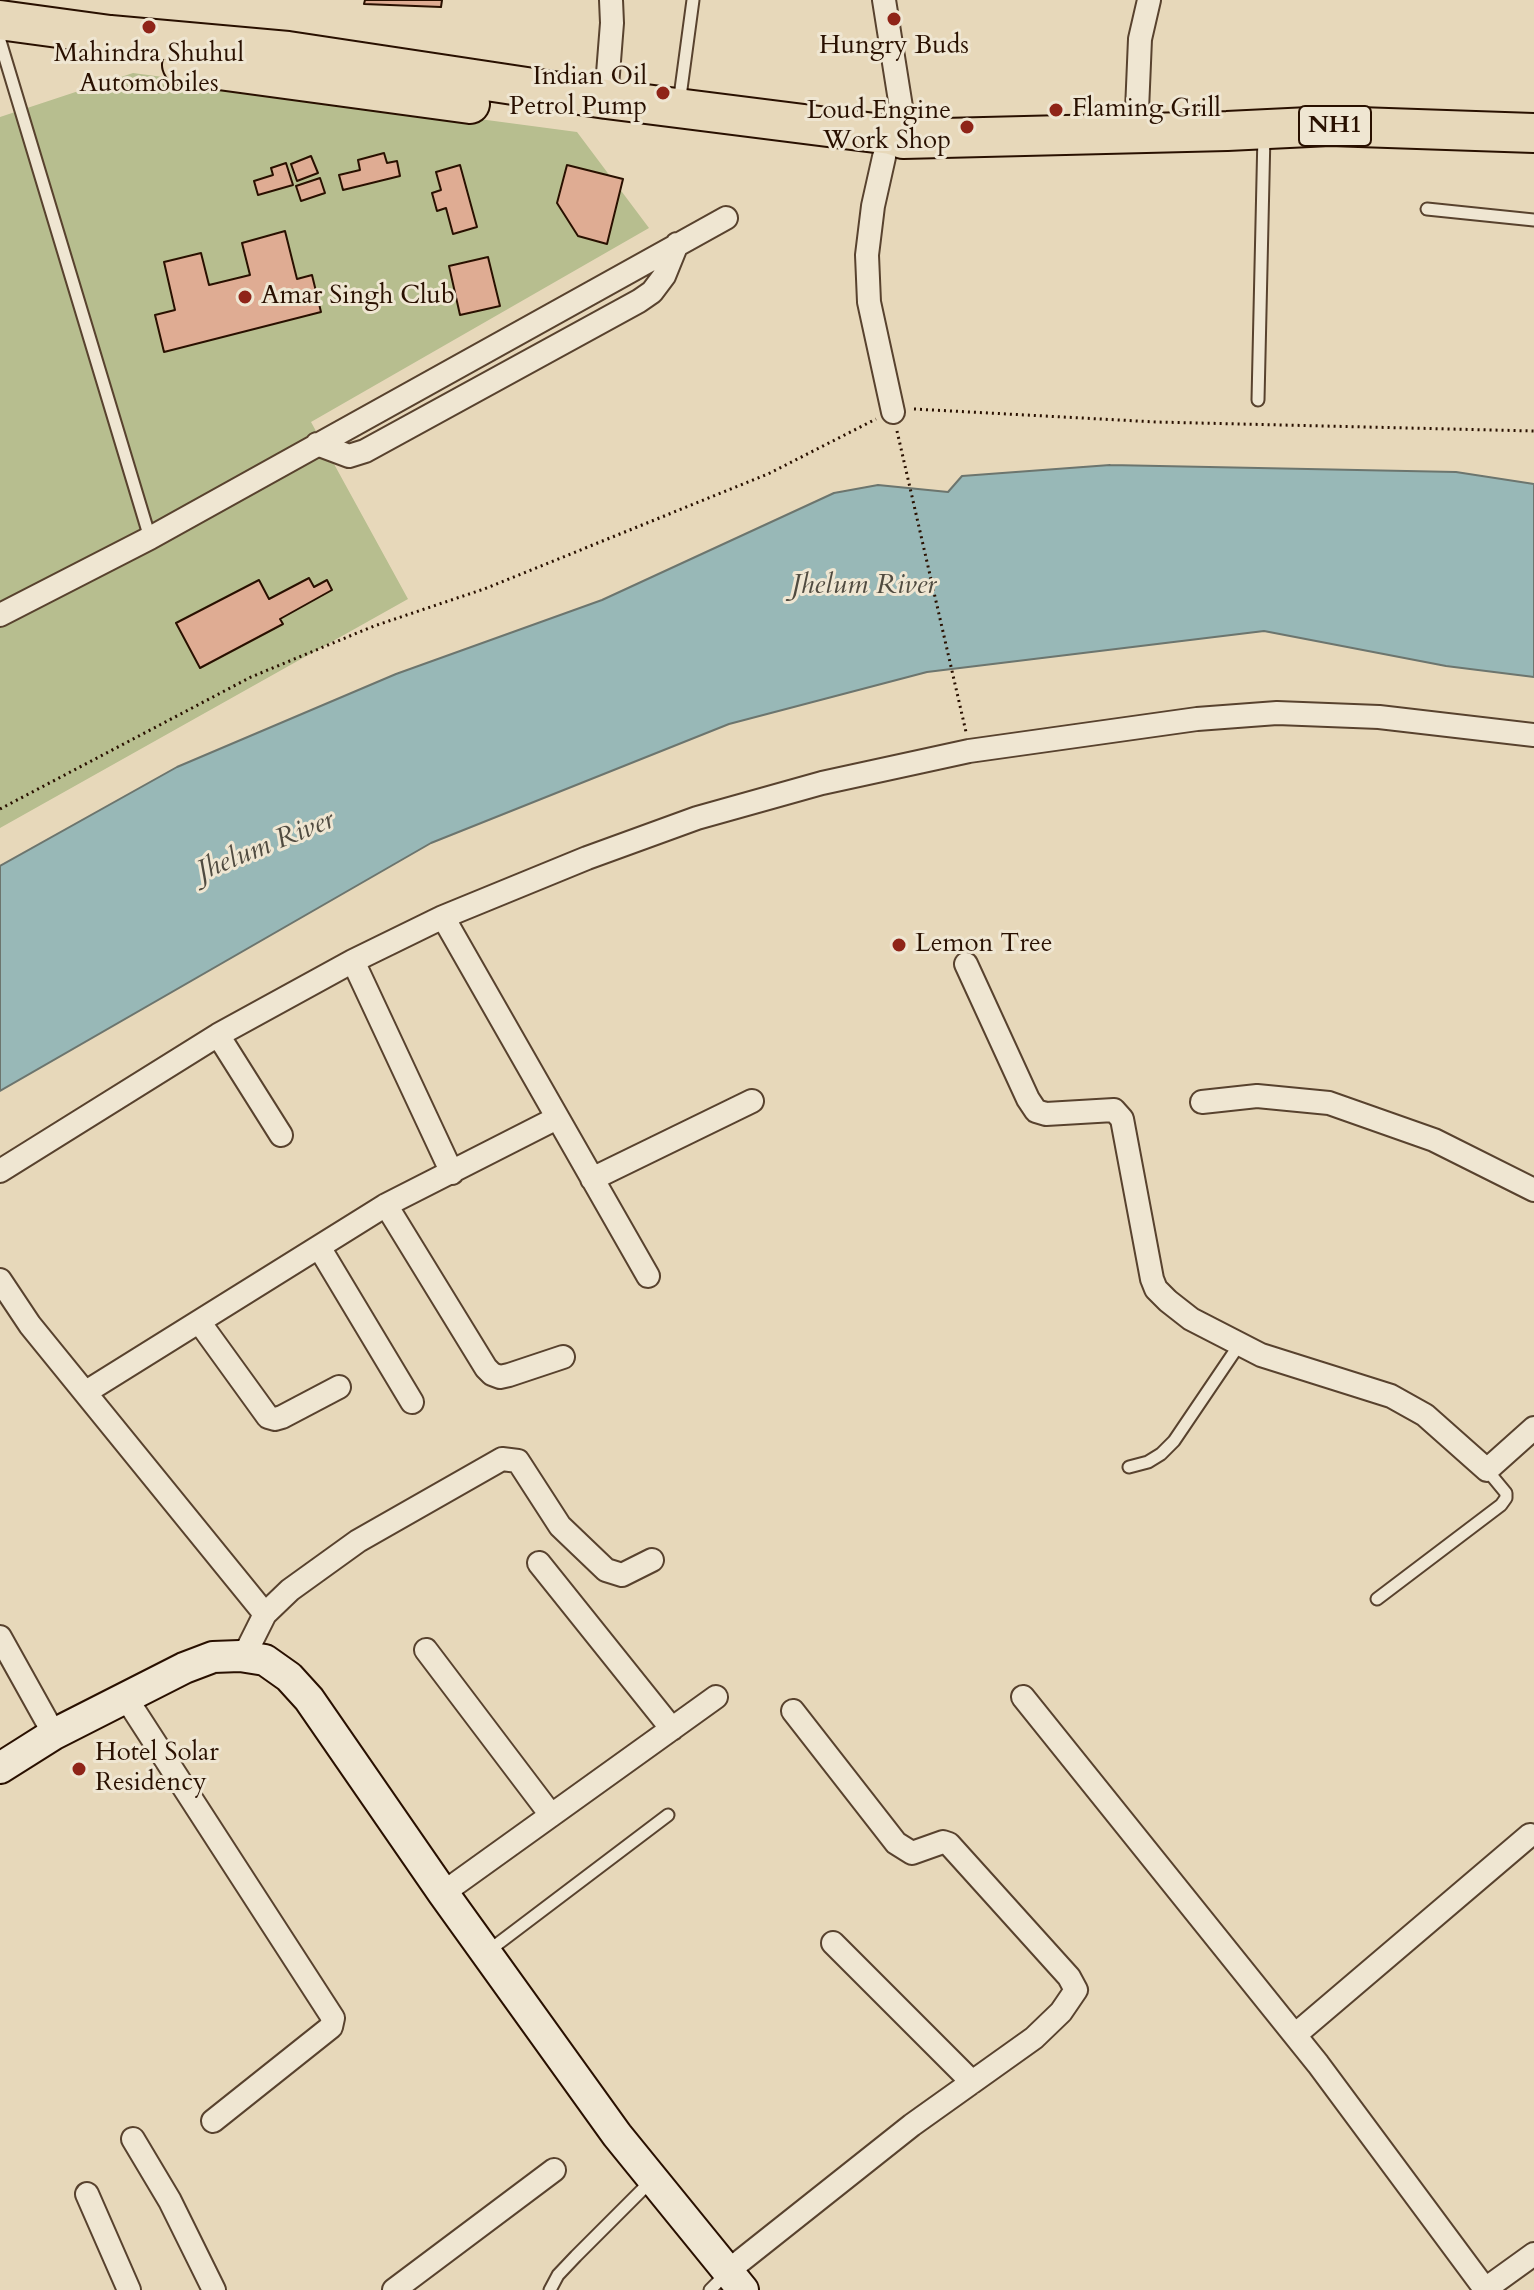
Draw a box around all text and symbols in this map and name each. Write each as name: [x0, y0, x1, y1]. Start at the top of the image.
marker: Hungry Buds: [885, 10, 903, 28]
marker: Mahindra Shuhul Automobiles: [140, 18, 158, 36]
place label: Hungry Buds: [819, 31, 969, 63]
place label: Mahindra Shuhul Automobiles: [54, 39, 244, 100]
place label: Indian Oil Petrol Pump: [509, 62, 647, 124]
marker: Indian Oil Petrol Pump: [654, 84, 672, 102]
place label: Flaming Grill: [1072, 94, 1221, 126]
place label: Loud Engine Work Shop: [807, 96, 951, 158]
marker: Flaming Grill: [1047, 101, 1065, 119]
road number: NH1: [1299, 106, 1371, 146]
marker: Loud Engine Work Shop: [958, 118, 976, 136]
place label: Amar Singh Club: [261, 281, 455, 313]
marker: Amar Singh Club: [236, 288, 254, 306]
water label: Jhelum River: [791, 570, 937, 604]
water label: Jhelum River: [192, 804, 340, 890]
place label: Lemon Tree: [915, 929, 1053, 961]
marker: Lemon Tree: [890, 936, 908, 954]
place label: Hotel Solar Residency: [95, 1738, 219, 1800]
marker: Hotel Solar Residency: [70, 1760, 88, 1778]

